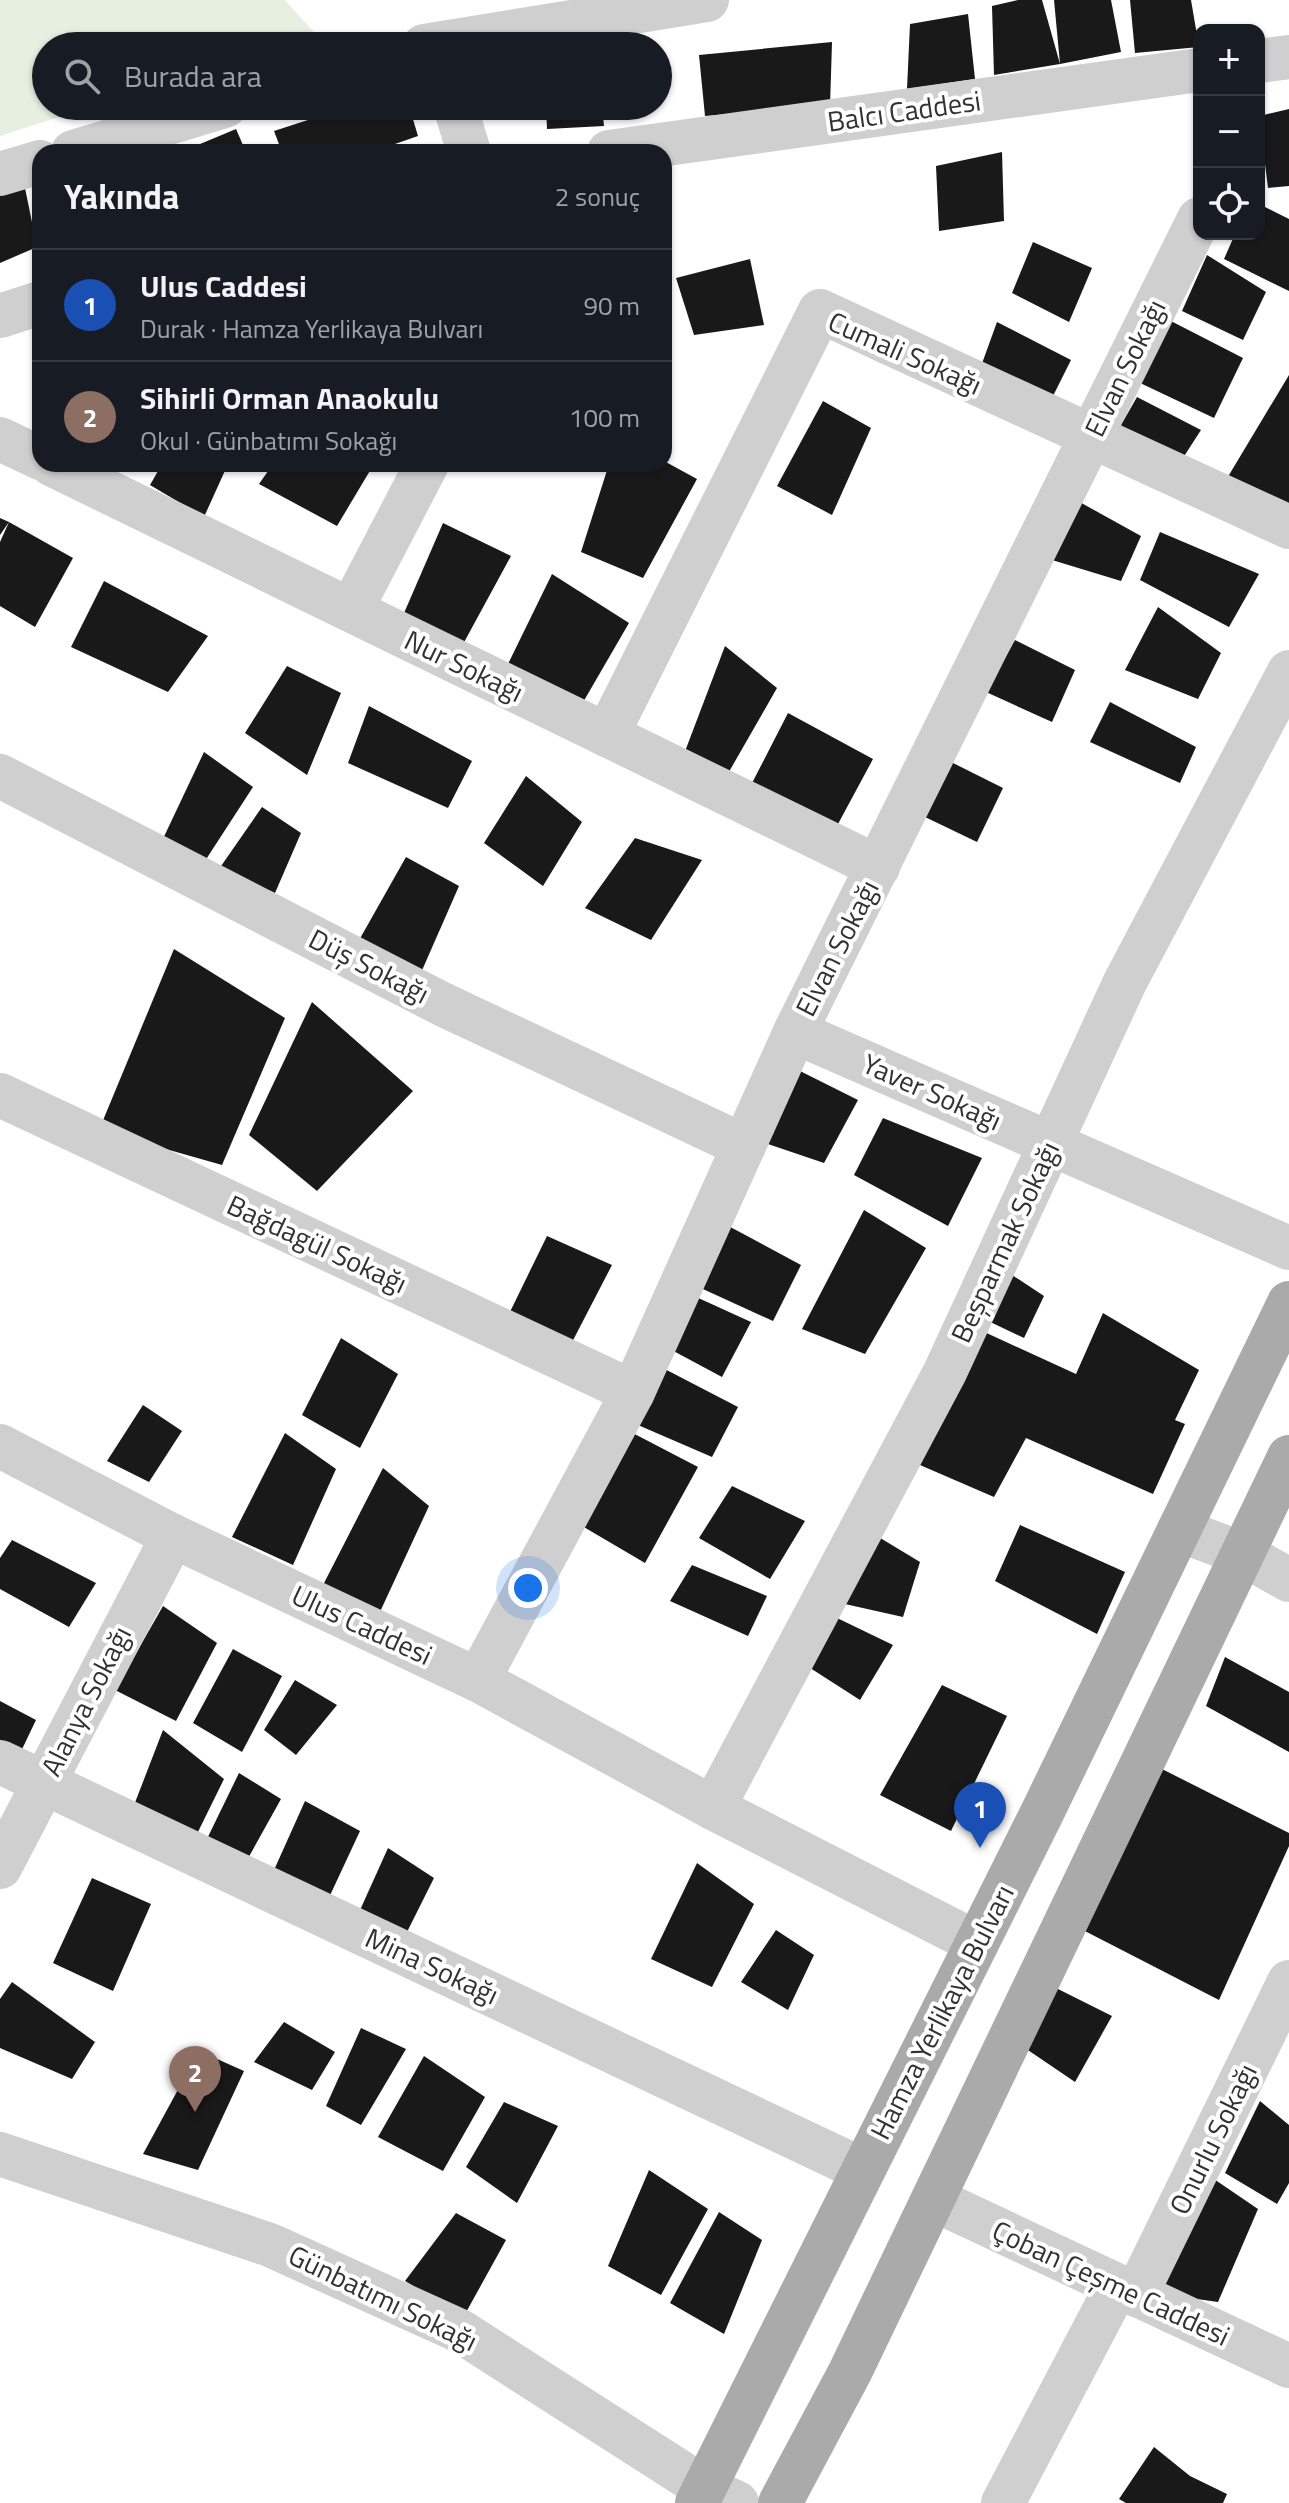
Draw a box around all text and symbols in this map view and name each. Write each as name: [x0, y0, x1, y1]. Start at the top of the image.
map controls: [1193, 24, 1265, 240]
button: +: [1193, 24, 1265, 96]
search box: [32, 32, 672, 120]
text: Burada ara: [124, 53, 262, 99]
icon: search: [60, 54, 104, 98]
street label: Balcı Caddesi: [824, 78, 983, 143]
button: −: [1193, 96, 1265, 168]
button: locate: [1193, 168, 1265, 240]
text: Yakında: [64, 170, 179, 222]
text: 2 sonuç: [555, 177, 640, 216]
text: Ulus Caddesi: [140, 263, 307, 309]
text: 1: [83, 286, 97, 325]
text: 90 m: [583, 286, 640, 325]
street label: Elvan Sokağı: [1073, 292, 1176, 444]
street label: Cumali Sokağı: [822, 300, 989, 406]
text: Durak · Hamza Yerlikaya Bulvarı: [140, 309, 483, 348]
text: Sihirli Orman Anaokulu: [140, 375, 439, 421]
text: 2: [83, 398, 97, 437]
text: 100 m: [569, 398, 640, 437]
text: Okul · Günbatımı Sokağı: [140, 421, 397, 460]
street label: Nur Sokağı: [397, 618, 531, 713]
street label: Elvan Sokağı: [784, 872, 889, 1024]
street label: Düş Sokağı: [302, 917, 437, 1014]
street label: Yaver Sokağı: [856, 1042, 1009, 1141]
street label: Beşparmak Sokağı: [939, 1134, 1070, 1350]
street label: Bağdagül Sokağı: [220, 1183, 414, 1304]
your location: [508, 1568, 548, 1608]
street label: Ulus Caddesi: [285, 1573, 440, 1676]
street label: Alanya Sokağı: [29, 1618, 142, 1783]
pin: 1: [954, 1782, 1006, 1848]
street label: Hamza Yerlikaya Bulvarı: [859, 1877, 1025, 2147]
street label: Mina Sokağı: [358, 1916, 506, 2015]
pin: 2: [169, 2046, 221, 2112]
street label: Onurlu Sokağı: [1157, 2056, 1268, 2222]
street label: Çoban Çeşme Caddesi: [985, 2209, 1237, 2356]
street label: Günbatımı Sokağı: [281, 2233, 485, 2362]

